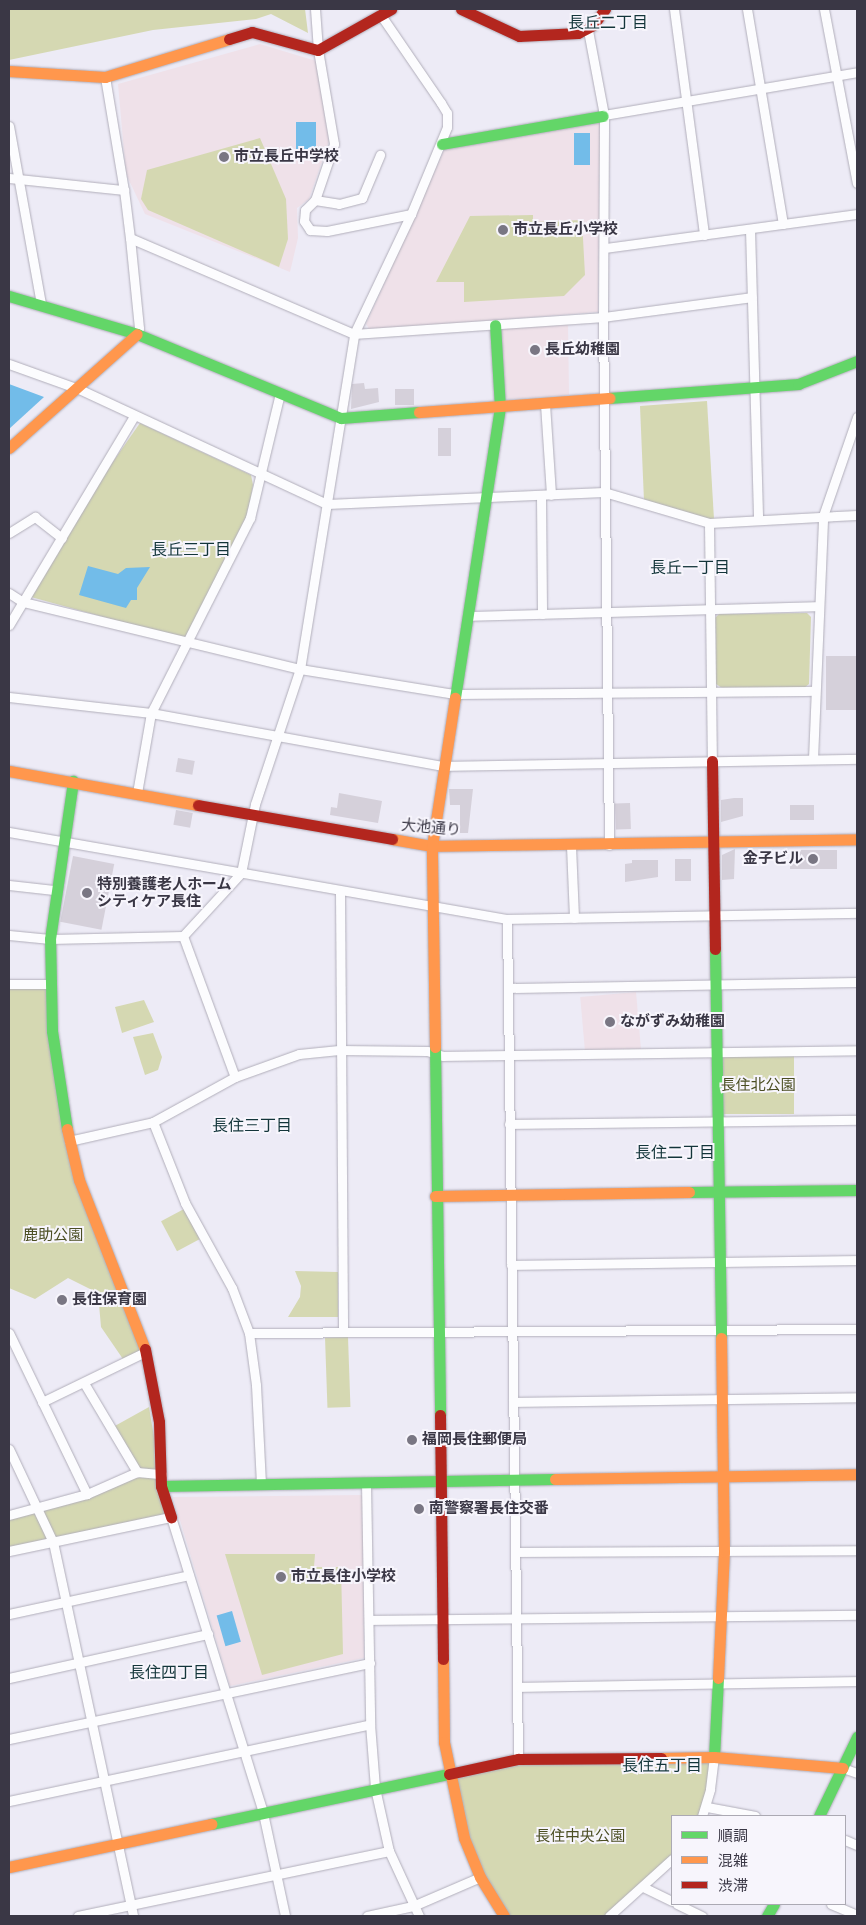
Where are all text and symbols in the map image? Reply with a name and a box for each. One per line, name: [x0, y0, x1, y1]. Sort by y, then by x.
district label: 長丘二丁目: [568, 13, 648, 33]
place label: 市立長丘中学校: [234, 148, 339, 166]
marker: 市立長丘中学校: [218, 151, 230, 163]
place label: 市立長丘小学校: [513, 221, 618, 239]
marker: 市立長丘小学校: [497, 224, 509, 236]
place label: 長丘幼稚園: [545, 341, 620, 359]
marker: 長丘幼稚園: [529, 344, 541, 356]
district label: 長丘三丁目: [151, 540, 231, 560]
district label: 長丘一丁目: [650, 558, 730, 578]
street label: 大池通り: [400, 816, 462, 840]
place label: 金子ビル: [743, 850, 803, 868]
marker: 金子ビル: [807, 853, 819, 865]
place label: 特別養護老人ホーム シティケア長住: [97, 875, 232, 910]
marker: 特別養護老人ホーム シティケア長住: [81, 887, 93, 899]
place label: ながずみ幼稚園: [620, 1013, 725, 1031]
marker: ながずみ幼稚園: [604, 1016, 616, 1028]
park label: 長住北公園: [721, 1077, 795, 1095]
district label: 長住三丁目: [212, 1116, 292, 1136]
district label: 長住二丁目: [635, 1143, 715, 1163]
park label: 鹿助公園: [23, 1227, 83, 1245]
place label: 長住保育園: [72, 1291, 147, 1309]
marker: 長住保育園: [56, 1294, 68, 1306]
place label: 福岡長住郵便局: [422, 1431, 527, 1449]
marker: 福岡長住郵便局: [406, 1434, 418, 1446]
place label: 南警察署長住交番: [429, 1500, 549, 1518]
marker: 南警察署長住交番: [413, 1503, 425, 1515]
place label: 市立長住小学校: [291, 1568, 396, 1586]
marker: 市立長住小学校: [275, 1571, 287, 1583]
district label: 長住四丁目: [129, 1663, 209, 1683]
district label: 長住五丁目: [622, 1756, 702, 1776]
legend: [671, 1815, 846, 1905]
text: 順調: [718, 1826, 748, 1846]
park label: 長住中央公園: [535, 1828, 625, 1846]
text: 混雑: [718, 1851, 748, 1871]
text: 渋滞: [718, 1876, 748, 1896]

